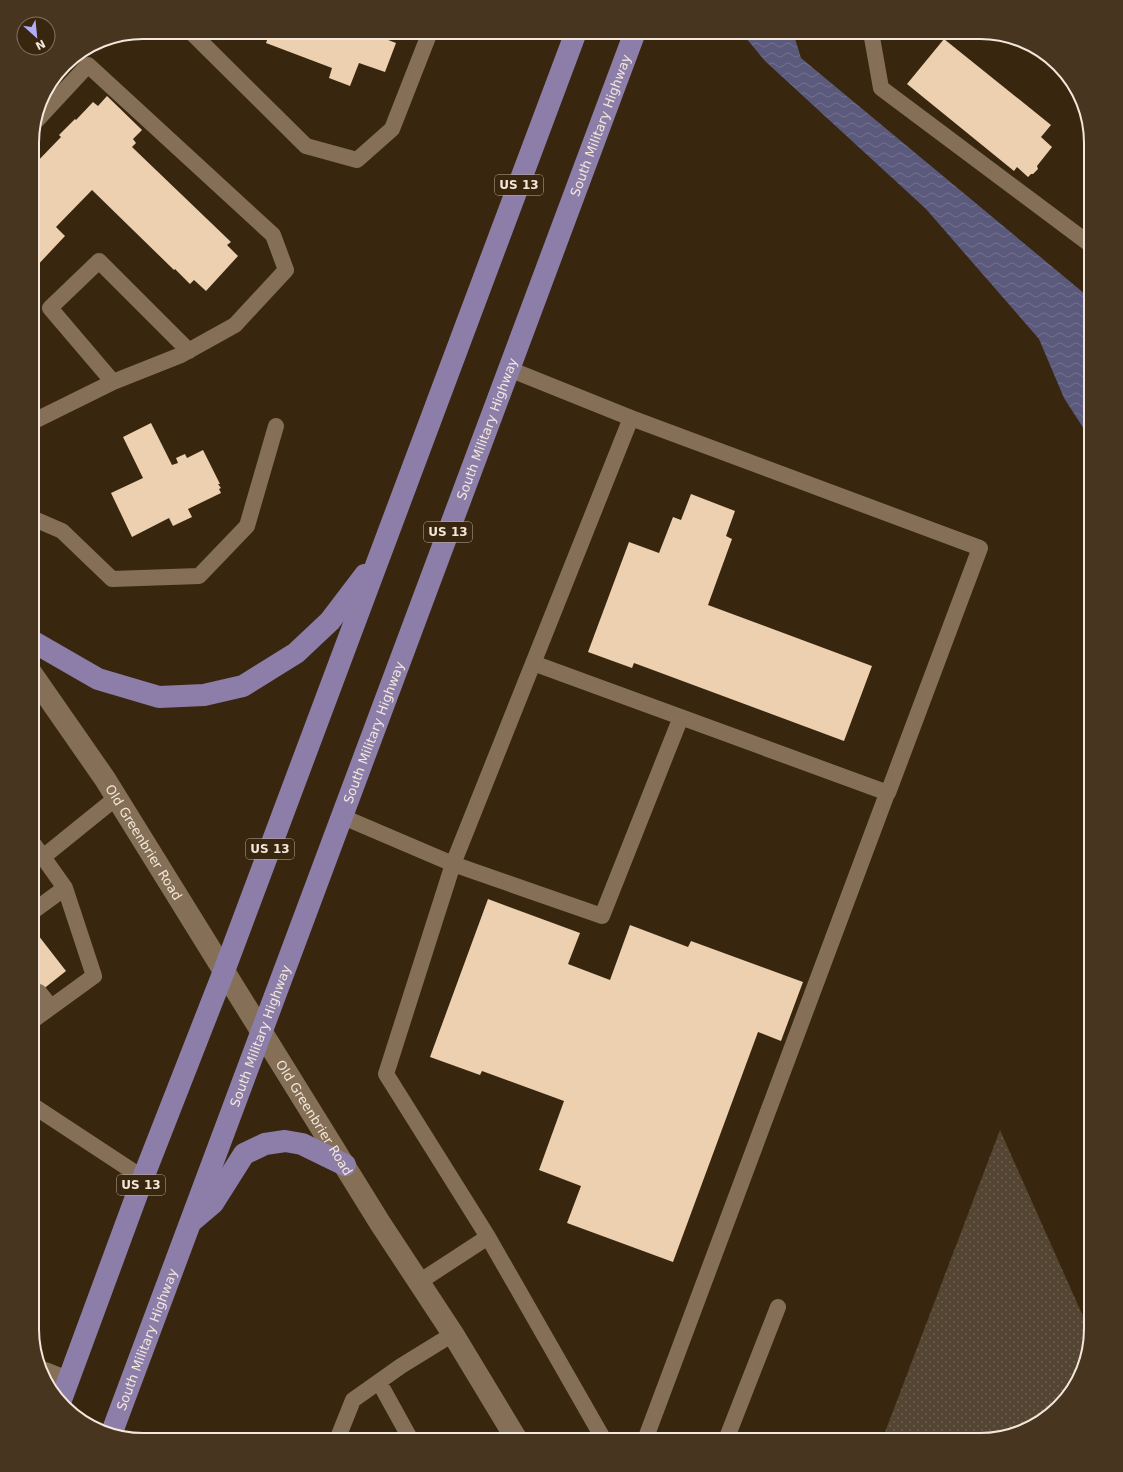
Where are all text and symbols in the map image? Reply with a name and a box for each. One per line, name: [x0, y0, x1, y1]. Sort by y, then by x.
north arrow: [16, 16, 56, 56]
text: N: [33, 37, 47, 52]
street label: South Military Highway: [567, 52, 634, 199]
road number: US 13: [495, 175, 543, 195]
street label: South Military Highway: [454, 355, 521, 502]
road number: US 13: [424, 522, 472, 542]
street label: South Military Highway: [341, 659, 407, 806]
street label: Old Greenbrier Road: [102, 782, 185, 903]
road number: US 13: [246, 839, 294, 859]
street label: South Military Highway: [227, 962, 294, 1109]
street label: Old Greenbrier Road: [273, 1057, 356, 1178]
road number: US 13: [117, 1175, 165, 1195]
street label: South Military Highway: [114, 1266, 181, 1413]

